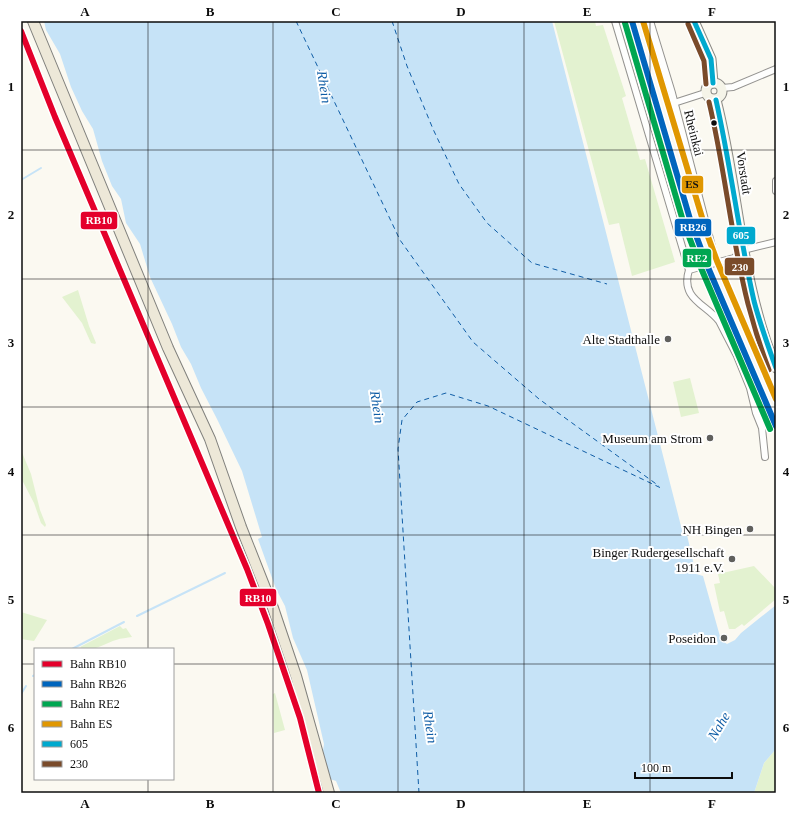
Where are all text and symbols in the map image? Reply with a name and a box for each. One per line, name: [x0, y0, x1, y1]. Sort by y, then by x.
text: A: [80, 4, 90, 19]
text: B: [206, 4, 215, 19]
text: C: [331, 4, 341, 19]
text: D: [456, 4, 466, 19]
text: E: [583, 4, 591, 19]
text: F: [708, 4, 716, 19]
water label: Rhein: [314, 69, 334, 104]
text: 1: [8, 79, 14, 94]
text: 1: [783, 79, 789, 94]
street label: Rheinkai: [681, 108, 707, 158]
unlabelled marker: [709, 118, 719, 128]
street label: Vorstadt: [733, 151, 755, 196]
line badge: ES: [681, 175, 704, 194]
text: ES: [685, 178, 699, 190]
text: 2: [8, 207, 14, 222]
text: 2: [783, 207, 789, 222]
line badge: RB10: [80, 211, 118, 230]
text: RB10: [86, 214, 113, 226]
line badge: RB26: [674, 218, 712, 237]
text: RB26: [680, 221, 707, 233]
line badge: 605: [726, 226, 756, 245]
text: 605: [733, 229, 750, 241]
line badge: RE2: [682, 248, 712, 268]
text: RE2: [687, 252, 708, 264]
line badge: 230: [724, 257, 755, 276]
text: 230: [732, 261, 749, 273]
place label: Alte Stadthalle: [582, 332, 660, 347]
marker: Alte Stadthalle: [663, 334, 673, 344]
text: 3: [8, 335, 15, 350]
text: 3: [783, 335, 790, 350]
water label: Rhein: [367, 389, 387, 424]
place label: Museum am Strom: [602, 431, 702, 446]
marker: Museum am Strom: [705, 433, 715, 443]
text: 4: [8, 464, 15, 479]
text: 4: [783, 464, 790, 479]
place label: NH Bingen: [682, 522, 742, 537]
marker: NH Bingen: [745, 524, 755, 534]
place label: Binger Rudergesellschaft 1911 e.V.: [592, 545, 724, 575]
marker: Binger Rudergesellschaft 1911 e.V.: [727, 554, 737, 564]
line badge: RB10: [239, 588, 277, 607]
text: 5: [8, 592, 15, 607]
text: RB10: [245, 592, 272, 604]
text: 5: [783, 592, 790, 607]
place label: Poseidon: [668, 631, 716, 646]
marker: Poseidon: [719, 633, 729, 643]
legend: [34, 648, 174, 780]
text: Bahn RB10: [70, 657, 126, 671]
text: Bahn RB26: [70, 677, 126, 691]
text: Bahn RE2: [70, 697, 120, 711]
water label: Rhein: [420, 709, 440, 744]
water label: Nahe: [704, 709, 733, 743]
text: Bahn ES: [70, 717, 112, 731]
text: 6: [8, 720, 15, 735]
text: 6: [783, 720, 790, 735]
text: 605: [70, 737, 88, 751]
scale bar: [635, 754, 732, 780]
text: 230: [70, 757, 88, 771]
text: 100 m: [641, 761, 672, 775]
text: A: [80, 796, 90, 811]
text: B: [206, 796, 215, 811]
text: C: [331, 796, 341, 811]
text: D: [456, 796, 466, 811]
text: E: [583, 796, 591, 811]
text: F: [708, 796, 716, 811]

